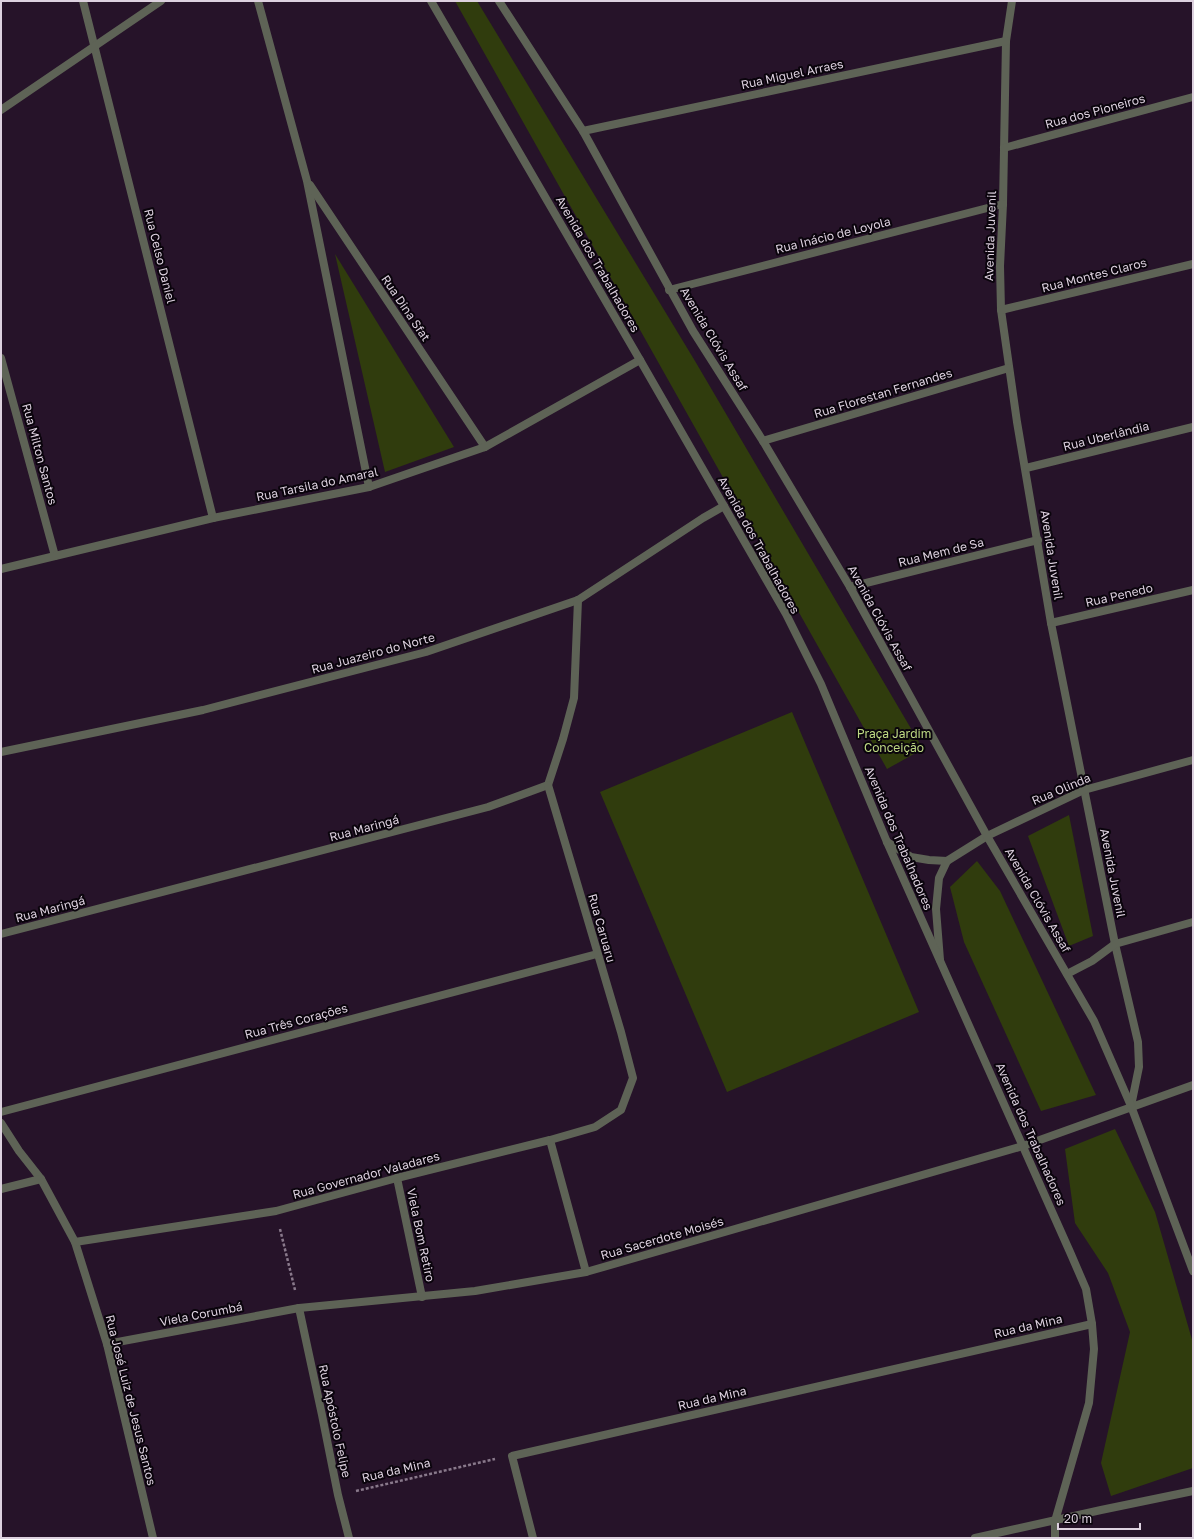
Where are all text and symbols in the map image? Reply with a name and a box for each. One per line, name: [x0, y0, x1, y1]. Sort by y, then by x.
street label: Rua Miguel Arraes: [739, 56, 845, 92]
street label: Rua dos Pioneiros: [1043, 90, 1147, 132]
street label: Avenida Juvenil: [981, 190, 999, 281]
street label: Avenida dos Trabalhadores: [553, 193, 643, 335]
street label: Rua Celso Daniel: [141, 207, 179, 305]
street label: Rua Inácio de Loyola: [774, 213, 892, 257]
street label: Rua Montes Claros: [1040, 255, 1148, 295]
street label: Rua Dina Sfat: [378, 272, 434, 344]
street label: Avenida Clóvis Assaf: [677, 284, 751, 394]
street label: Rua Florestan Fernandes: [812, 365, 954, 421]
street label: Rua Milton Santos: [19, 402, 61, 506]
street label: Rua Uberlândia: [1061, 418, 1151, 454]
street label: Rua Tarsila do Amaral: [255, 464, 379, 504]
street label: Avenida dos Trabalhadores: [715, 474, 803, 616]
street label: Avenida Juvenil: [1038, 509, 1066, 601]
street label: Rua Mem de Sa: [897, 534, 985, 570]
street label: Avenida Clóvis Assaf: [845, 563, 916, 674]
street label: Rua Penedo: [1084, 580, 1154, 610]
street label: Rua Juazeiro do Norte: [310, 629, 436, 677]
park label: Praça Jardim Conceição: [857, 726, 931, 755]
street label: Avenida dos Trabalhadores: [862, 764, 936, 912]
street label: Rua Olinda: [1029, 770, 1093, 808]
street label: Rua Maringá: [328, 812, 400, 844]
street label: Avenida Juvenil: [1097, 827, 1129, 919]
street label: Avenida Clóvis Assaf: [1002, 845, 1074, 956]
street label: Rua Caruaru: [585, 892, 619, 964]
street label: Rua Maringá: [14, 893, 86, 925]
street label: Rua Três Corações: [243, 1000, 349, 1042]
street label: Avenida dos Trabalhadores: [993, 1060, 1069, 1208]
street label: Rua Governador Valadares: [291, 1148, 441, 1202]
street label: Viela Bom Retiro: [404, 1187, 438, 1283]
street label: Rua Sacerdote Moisés: [599, 1213, 725, 1263]
street label: Viela Corumbá: [158, 1299, 244, 1329]
street label: Rua da Mina: [992, 1311, 1064, 1341]
street label: Rua José Luiz de Jesus Santos: [103, 1313, 159, 1487]
street label: Rua Apóstolo Felipe: [316, 1363, 354, 1479]
street label: Rua da Mina: [676, 1383, 748, 1413]
street label: Rua da Mina: [360, 1455, 432, 1485]
scale bar: [1058, 1505, 1140, 1531]
text: 20 m: [1064, 1511, 1092, 1526]

